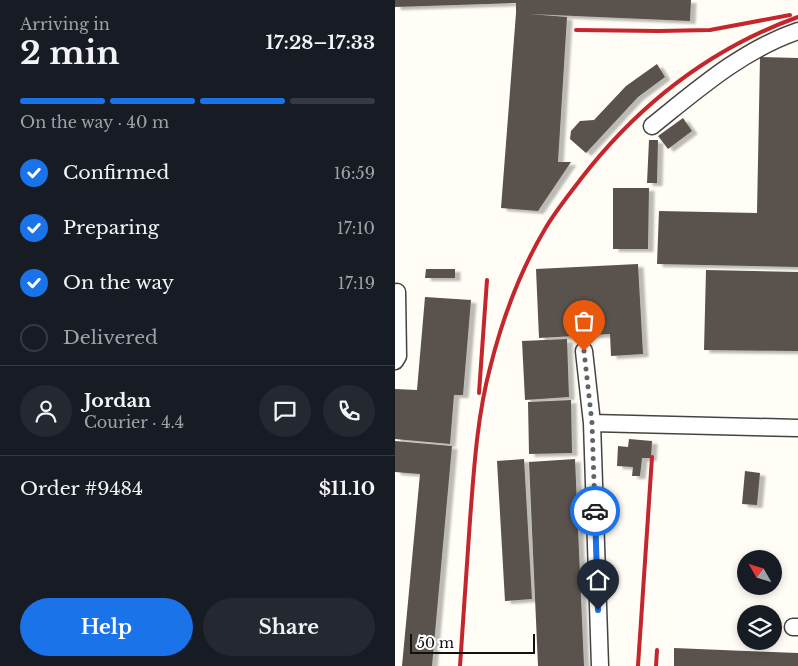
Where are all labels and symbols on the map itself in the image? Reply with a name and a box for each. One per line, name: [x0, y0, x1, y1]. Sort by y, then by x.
pin: [563, 300, 605, 351]
courier: [570, 486, 620, 536]
north arrow: [737, 550, 783, 595]
pin: [577, 559, 619, 610]
scale bar: [410, 631, 535, 654]

